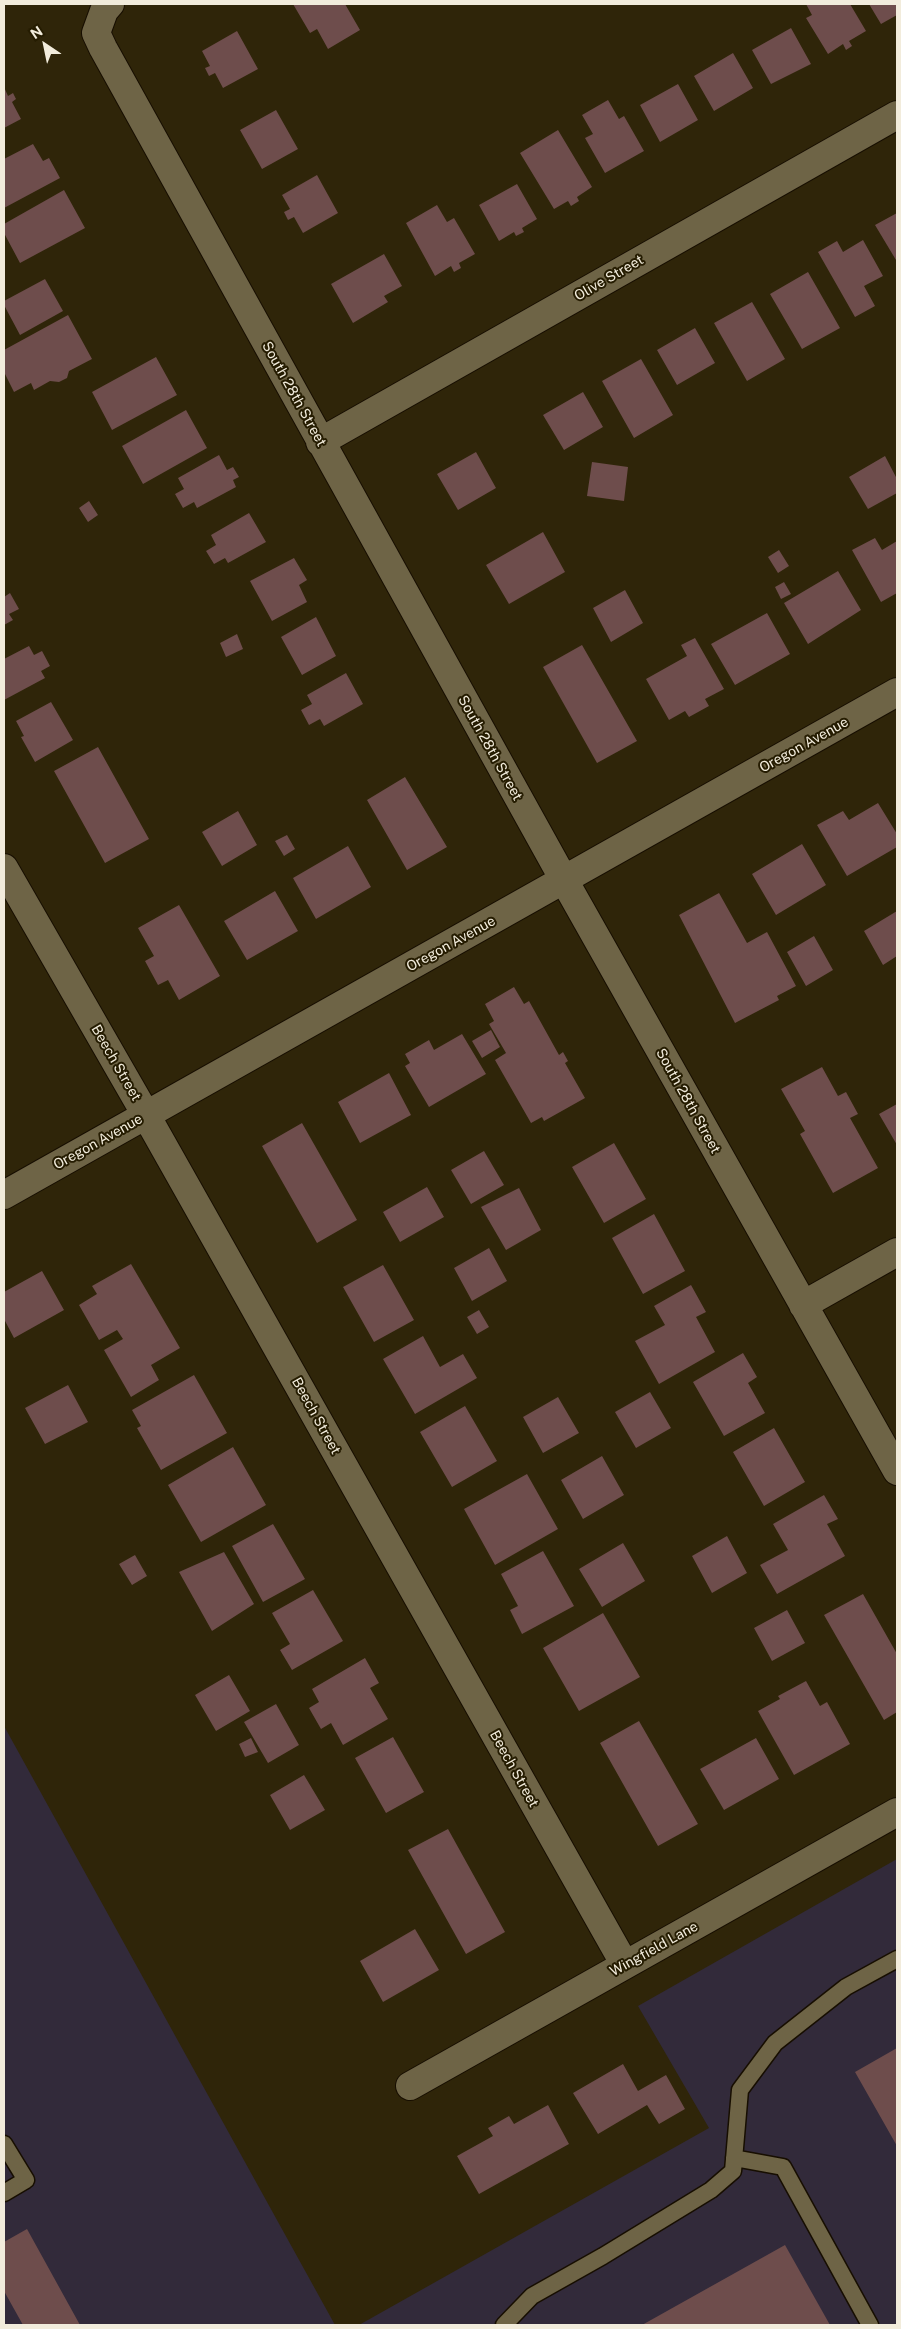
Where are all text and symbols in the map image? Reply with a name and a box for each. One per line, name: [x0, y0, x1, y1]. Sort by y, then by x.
north arrow: [20, 20, 70, 70]
text: N: [28, 23, 46, 42]
street label: Olive Street: [571, 251, 647, 305]
street label: South 28th Street: [258, 339, 330, 449]
street label: South 28th Street: [454, 693, 526, 803]
street label: Oregon Avenue: [756, 714, 852, 776]
street label: Oregon Avenue: [403, 913, 499, 975]
street label: Beech Street: [87, 1022, 145, 1104]
street label: South 28th Street: [652, 1046, 724, 1156]
street label: Oregon Avenue: [50, 1111, 146, 1173]
street label: Beech Street: [288, 1375, 344, 1457]
street label: Beech Street: [486, 1728, 542, 1810]
street label: Wingfield Lane: [607, 1918, 701, 1980]

